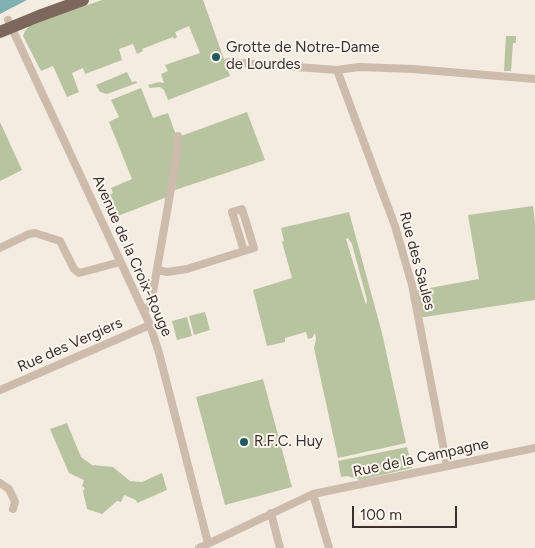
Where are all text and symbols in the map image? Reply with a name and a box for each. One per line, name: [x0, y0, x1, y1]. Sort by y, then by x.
place label: Grotte de Notre-Dame de Lourdes: [226, 39, 379, 74]
marker: Grotte de Notre-Dame de Lourdes: [210, 51, 222, 63]
street label: Avenue de la Croix-Rouge: [88, 173, 176, 339]
street label: Rue des Saules: [395, 210, 439, 312]
street label: Rue des Vergiers: [15, 314, 125, 376]
place label: R.F.C. Huy: [254, 433, 323, 451]
street label: Rue de la Campagne: [352, 435, 490, 481]
marker: R.F.C. Huy: [238, 436, 250, 448]
scale bar: [355, 496, 460, 528]
text: 100 m: [360, 506, 402, 524]

